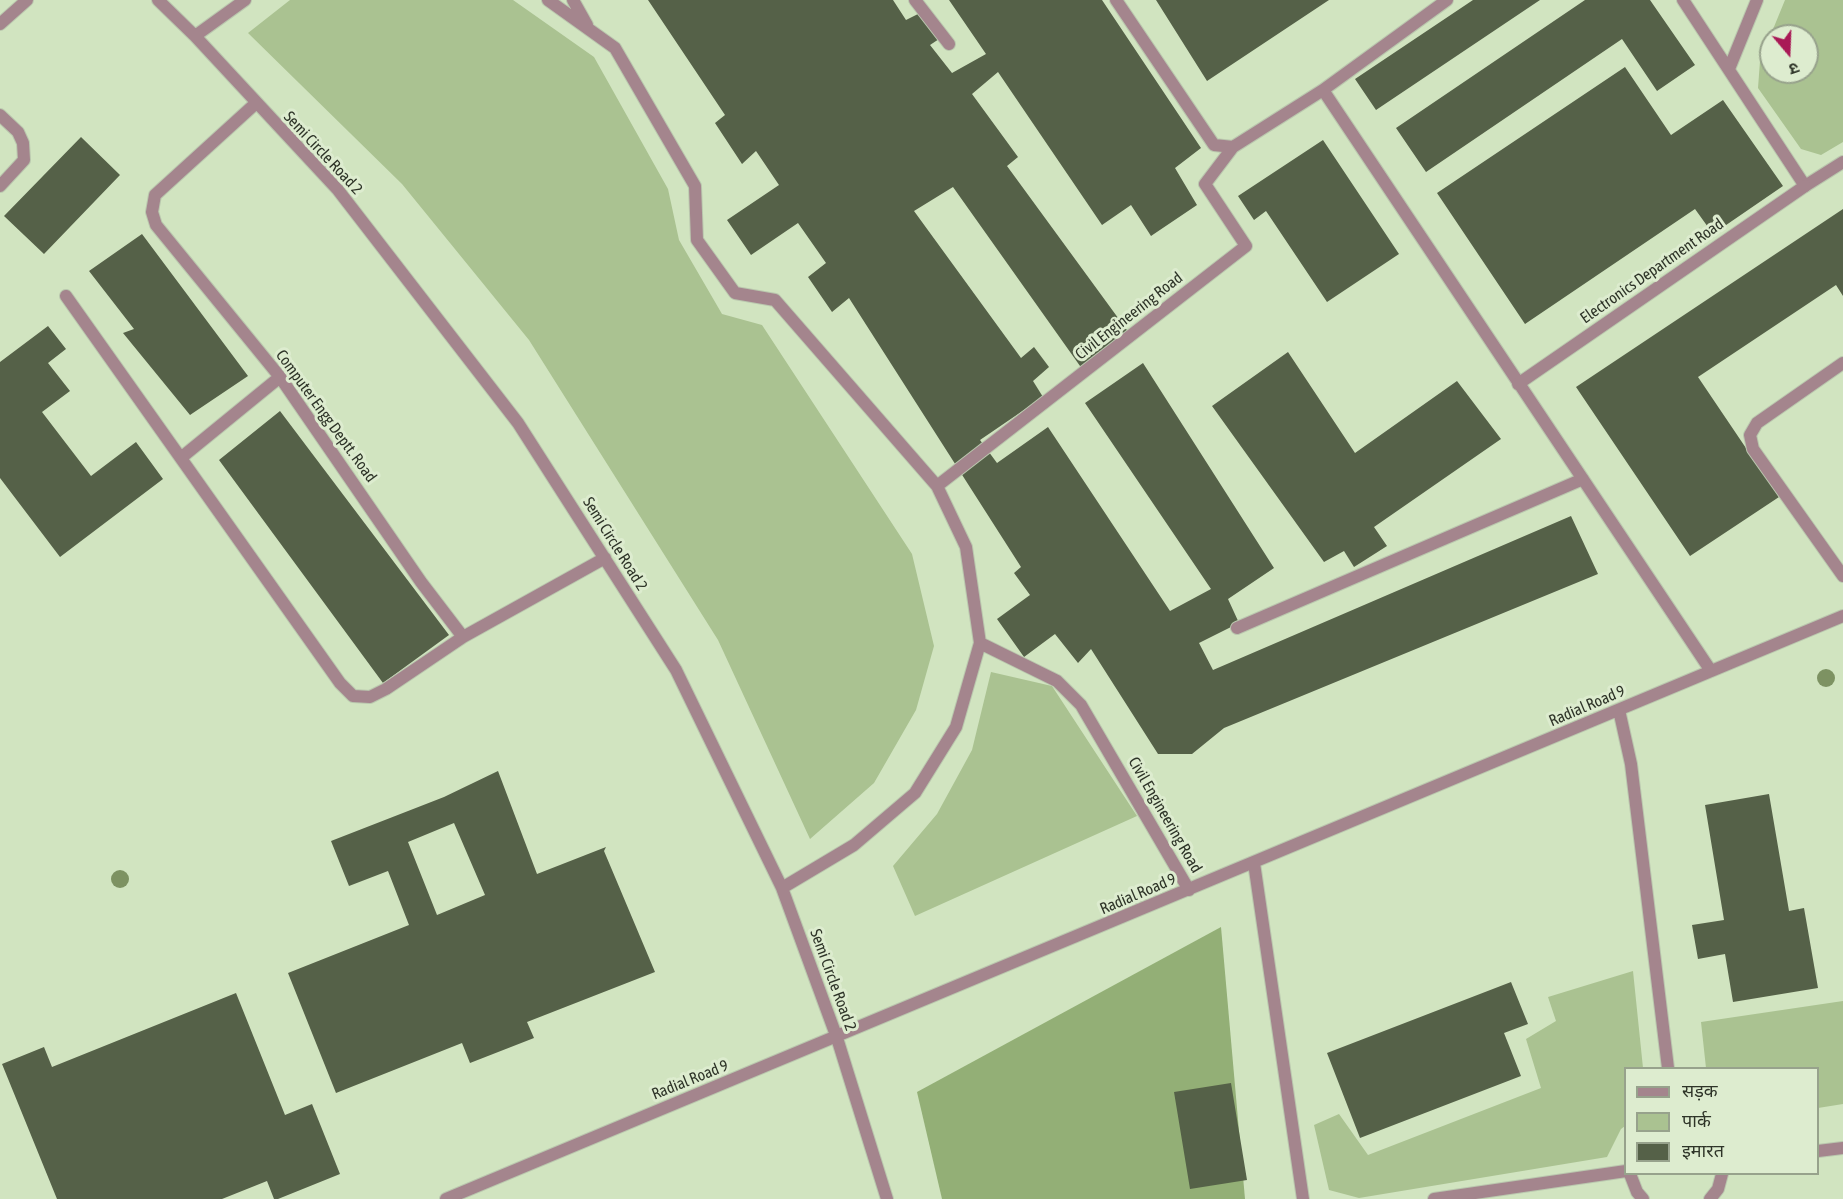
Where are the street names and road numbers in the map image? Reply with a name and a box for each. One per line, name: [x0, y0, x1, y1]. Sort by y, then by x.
street label: Semi Circle Road 2: [280, 107, 366, 199]
street label: Electronics Department Road: [1577, 214, 1727, 328]
street label: Civil Engineering Road: [1072, 268, 1186, 364]
street label: Computer Engg Deptt. Road: [272, 346, 380, 486]
street label: Semi Circle Road 2: [579, 494, 651, 594]
street label: Radial Road 9: [1546, 681, 1628, 731]
street label: Civil Engineering Road: [1124, 754, 1206, 876]
street label: Radial Road 9: [1097, 869, 1179, 919]
street label: Semi Circle Road 2: [806, 927, 860, 1033]
street label: Radial Road 9: [649, 1056, 731, 1104]

